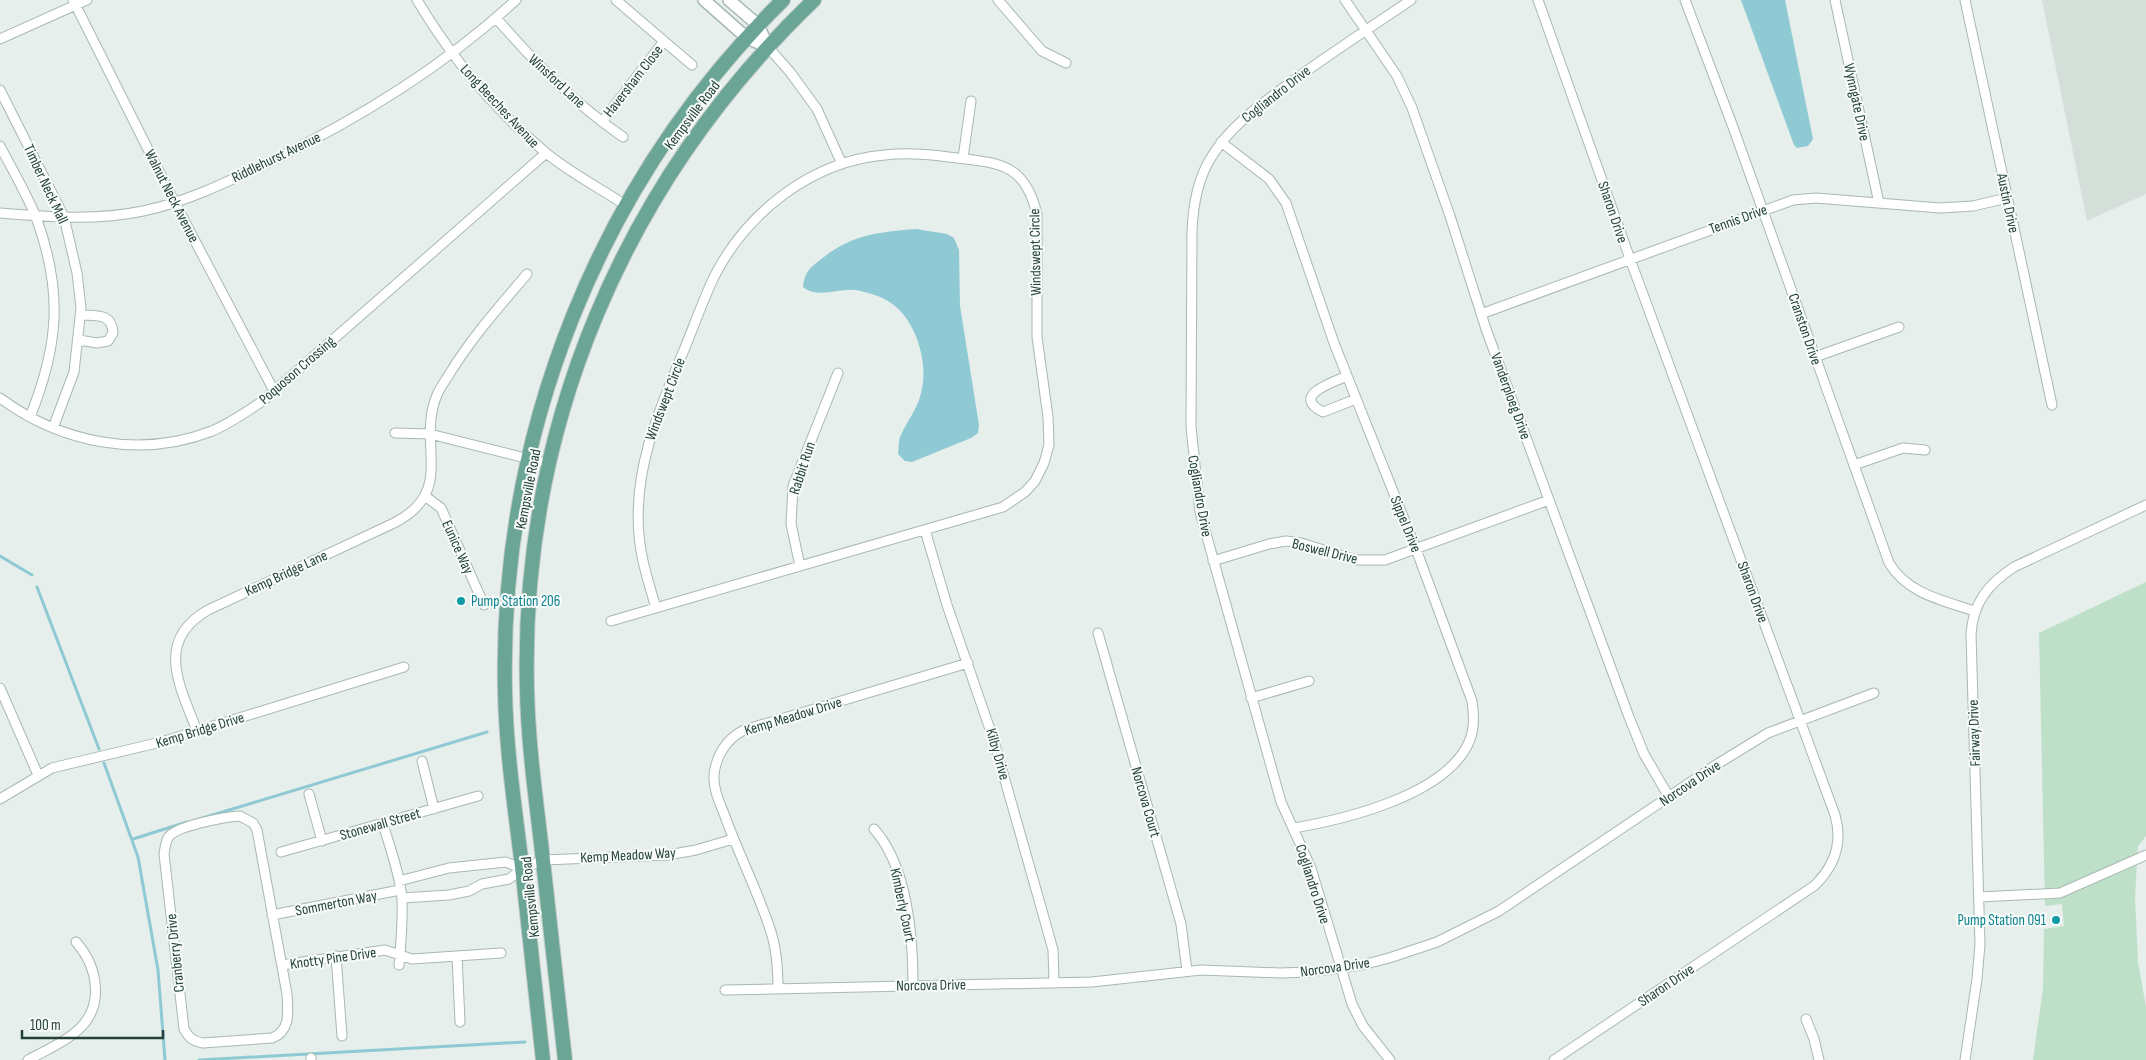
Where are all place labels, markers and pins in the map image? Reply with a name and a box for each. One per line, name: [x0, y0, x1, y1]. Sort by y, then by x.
place label: Pump Station 206: [471, 592, 560, 611]
marker: Pump Station 206: [455, 595, 467, 607]
place label: Pump Station 091: [1957, 911, 2047, 930]
marker: Pump Station 091: [2050, 914, 2062, 926]

